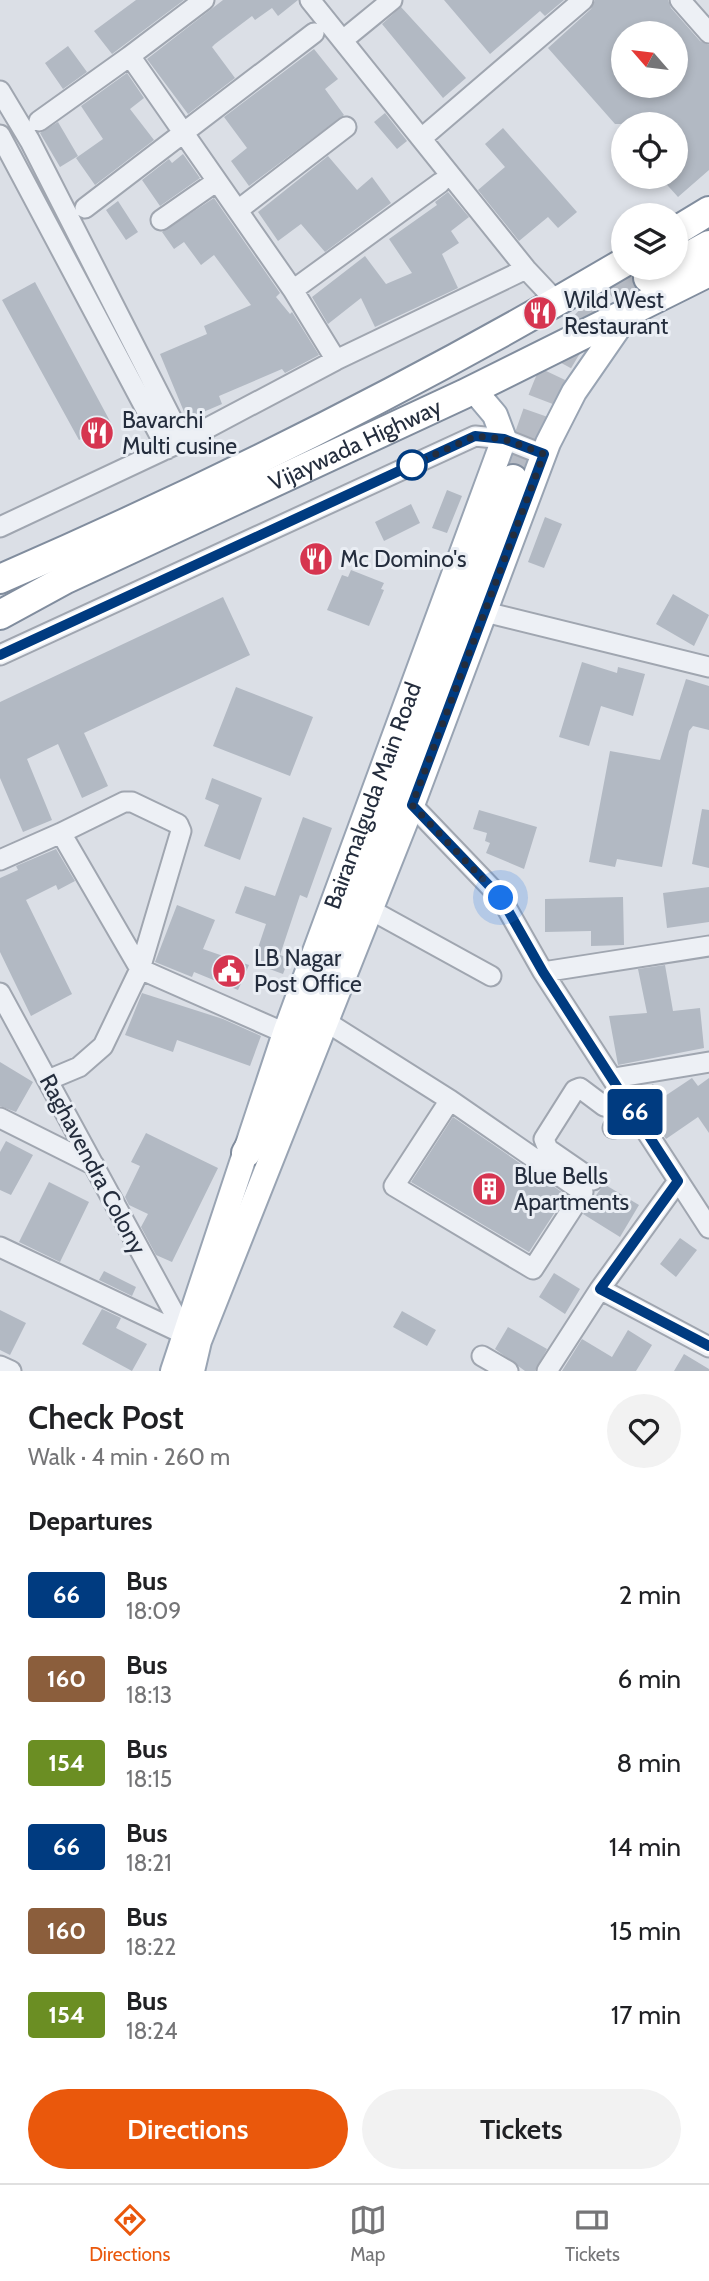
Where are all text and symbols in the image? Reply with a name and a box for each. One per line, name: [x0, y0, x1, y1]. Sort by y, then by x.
north arrow: [611, 21, 688, 98]
map controls: [611, 21, 688, 280]
button: locate: [611, 112, 688, 189]
button: layers: [611, 203, 688, 280]
place label: Wild West Restaurant: [564, 286, 668, 340]
restaurant icon: Wild West Restaurant: [521, 294, 559, 332]
street label: Vijaywada Highway: [264, 392, 446, 497]
place label: Bavarchi Multi cusine: [122, 406, 237, 460]
restaurant icon: Bavarchi Multi cusine: [78, 414, 116, 452]
unlabelled marker: [397, 450, 427, 480]
restaurant icon: Mc Domino's: [297, 540, 335, 578]
place label: Mc Domino's: [340, 545, 467, 573]
street label: Bairamalguda Main Road: [318, 679, 427, 913]
your location: [483, 880, 518, 915]
place label: LB Nagar Post Office: [254, 944, 362, 998]
public building icon: LB Nagar Post Office: [210, 952, 248, 990]
street label: Raghavendra Colony: [34, 1069, 152, 1259]
line badge: 66: [604, 1089, 666, 1135]
text: 66: [622, 1097, 648, 1126]
place label: Blue Bells Apartments: [514, 1162, 629, 1216]
building icon: Blue Bells Apartments: [470, 1170, 508, 1208]
button: heart: [607, 1394, 681, 1468]
text: Check Post: [28, 1397, 184, 1437]
text: Walk · 4 min · 260 m: [28, 1443, 230, 1471]
text: Departures: [28, 1505, 152, 1537]
text: Bus: [126, 1565, 167, 1597]
text: 2 min: [619, 1579, 681, 1611]
text: 66: [53, 1580, 80, 1609]
text: 18:09: [126, 1597, 181, 1625]
text: Bus: [126, 1649, 167, 1681]
text: 6 min: [618, 1663, 681, 1695]
text: 160: [47, 1664, 86, 1693]
text: 18:13: [126, 1681, 172, 1709]
text: Bus: [126, 1733, 167, 1765]
text: 8 min: [617, 1747, 681, 1779]
text: 154: [48, 1748, 85, 1777]
text: 18:15: [126, 1765, 172, 1793]
text: Bus: [126, 1817, 167, 1849]
text: 14 min: [609, 1831, 681, 1863]
text: 66: [53, 1832, 80, 1861]
text: 18:21: [126, 1849, 172, 1877]
text: Bus: [126, 1901, 167, 1933]
text: 15 min: [610, 1915, 681, 1947]
text: 160: [47, 1916, 86, 1945]
text: 18:22: [126, 1933, 176, 1961]
text: Bus: [126, 1985, 167, 2017]
text: 17 min: [611, 1999, 681, 2031]
text: 154: [48, 2000, 85, 2029]
text: 18:24: [126, 2017, 178, 2045]
button: Directions: [28, 2089, 348, 2169]
button: Tickets: [362, 2089, 681, 2169]
tab: Directions: [89, 2201, 170, 2266]
tab: Map: [349, 2201, 387, 2266]
tab: Tickets: [565, 2201, 620, 2266]

